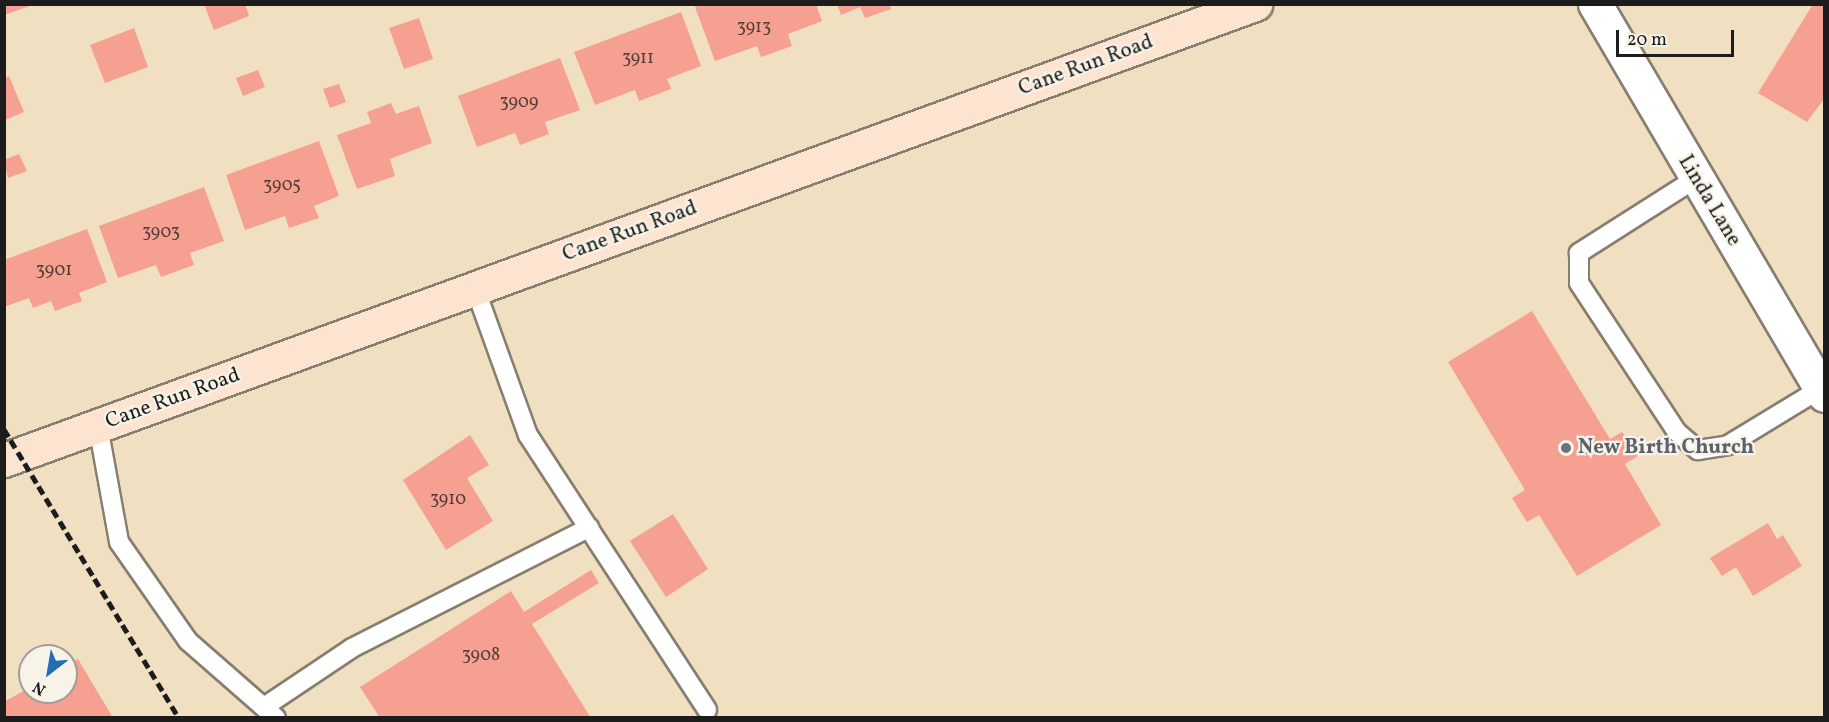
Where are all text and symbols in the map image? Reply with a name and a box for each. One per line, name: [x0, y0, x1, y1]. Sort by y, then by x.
house number: 3913: [737, 17, 771, 39]
scale bar: [1619, 18, 1738, 56]
text: 20 m: [1627, 28, 1667, 53]
street label: Cane Run Road: [1015, 30, 1157, 102]
house number: 3911: [622, 48, 654, 70]
house number: 3909: [500, 92, 538, 114]
street label: Linda Lane: [1672, 151, 1746, 251]
house number: 3905: [263, 175, 301, 197]
street label: Cane Run Road: [559, 196, 701, 268]
house number: 3903: [142, 222, 180, 244]
house number: 3901: [36, 260, 72, 282]
street label: Cane Run Road: [102, 363, 244, 435]
place label: New Birth Church: [1578, 435, 1755, 461]
marker: New Birth Church: [1559, 441, 1573, 455]
house number: 3910: [430, 489, 466, 511]
north arrow: [18, 644, 78, 704]
house number: 3908: [462, 645, 500, 667]
text: N: [29, 675, 50, 700]

